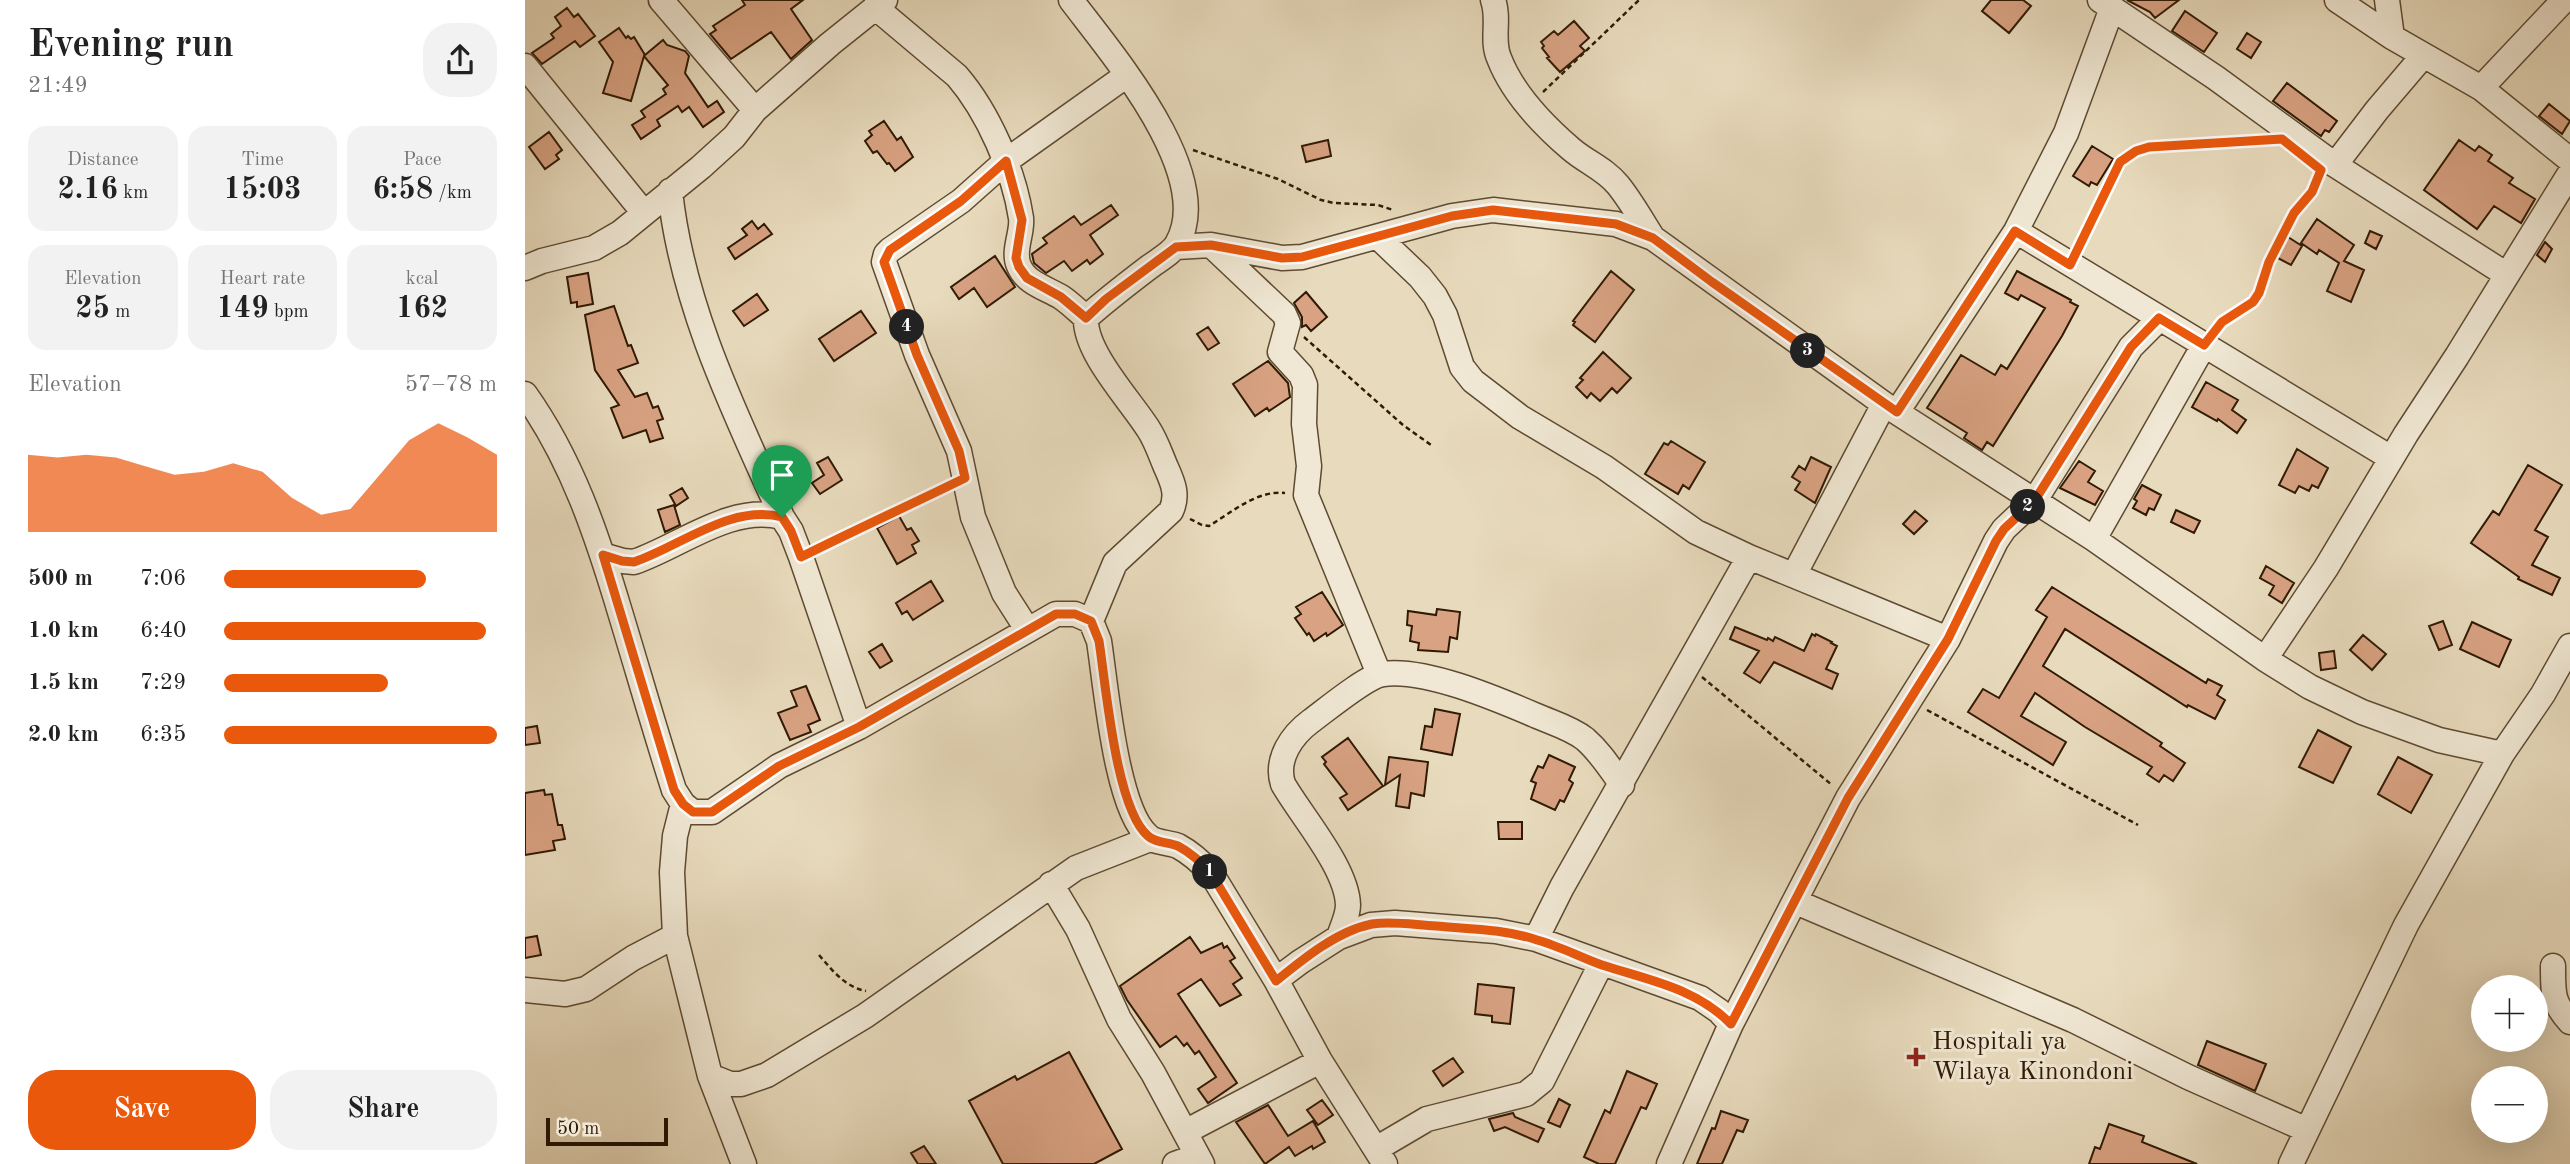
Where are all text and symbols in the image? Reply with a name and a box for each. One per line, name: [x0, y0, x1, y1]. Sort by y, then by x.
button: share: [423, 23, 497, 97]
text: Evening run: [28, 27, 234, 65]
text: 21:49: [28, 74, 88, 97]
text: Distance: [67, 151, 139, 170]
text: Time: [241, 151, 284, 170]
text: Pace: [403, 151, 441, 170]
text: 2.16: [57, 175, 118, 205]
text: 15:03: [223, 175, 301, 205]
text: 6:58: [372, 175, 433, 205]
text: km: [118, 184, 148, 203]
text: /km: [433, 184, 472, 203]
text: Elevation: [64, 270, 141, 289]
text: Heart rate: [220, 270, 305, 289]
text: kcal: [406, 270, 439, 289]
text: 25: [75, 294, 110, 324]
text: 149: [216, 294, 269, 324]
text: 162: [396, 294, 448, 324]
text: m: [110, 303, 130, 322]
text: bpm: [269, 303, 309, 322]
pin: 4: [889, 310, 925, 344]
text: 4: [901, 317, 912, 336]
pin: 3: [1791, 334, 1825, 368]
text: 3: [1802, 341, 1813, 360]
text: Elevation: [28, 373, 122, 396]
text: 57–78 m: [405, 373, 497, 396]
pin: [752, 445, 812, 517]
icon: arrive: [763, 456, 801, 494]
pin: 2: [2011, 490, 2045, 524]
text: 2: [2022, 497, 2033, 516]
text: 500 m: [28, 567, 93, 590]
text: 7:06: [140, 567, 186, 590]
text: 1.0 km: [28, 619, 99, 642]
text: 6:40: [140, 619, 186, 642]
text: 1.5 km: [28, 671, 99, 694]
text: 7:29: [140, 671, 186, 694]
text: 2.0 km: [28, 723, 99, 746]
text: 6:35: [140, 723, 186, 746]
pin: 1: [1193, 854, 1227, 890]
text: 1: [1204, 862, 1215, 881]
map controls: [2471, 975, 2548, 1143]
button: +: [2471, 975, 2548, 1052]
place label: Hospitali ya Wilaya Kinondoni: [1932, 1029, 2133, 1085]
marker: Hospitali ya Wilaya Kinondoni: [1906, 1047, 1926, 1067]
button: −: [2471, 1066, 2548, 1143]
button: Save: [28, 1070, 256, 1150]
button: Share: [270, 1070, 497, 1150]
scale bar: [546, 1115, 669, 1147]
text: 50 m: [557, 1120, 599, 1139]

